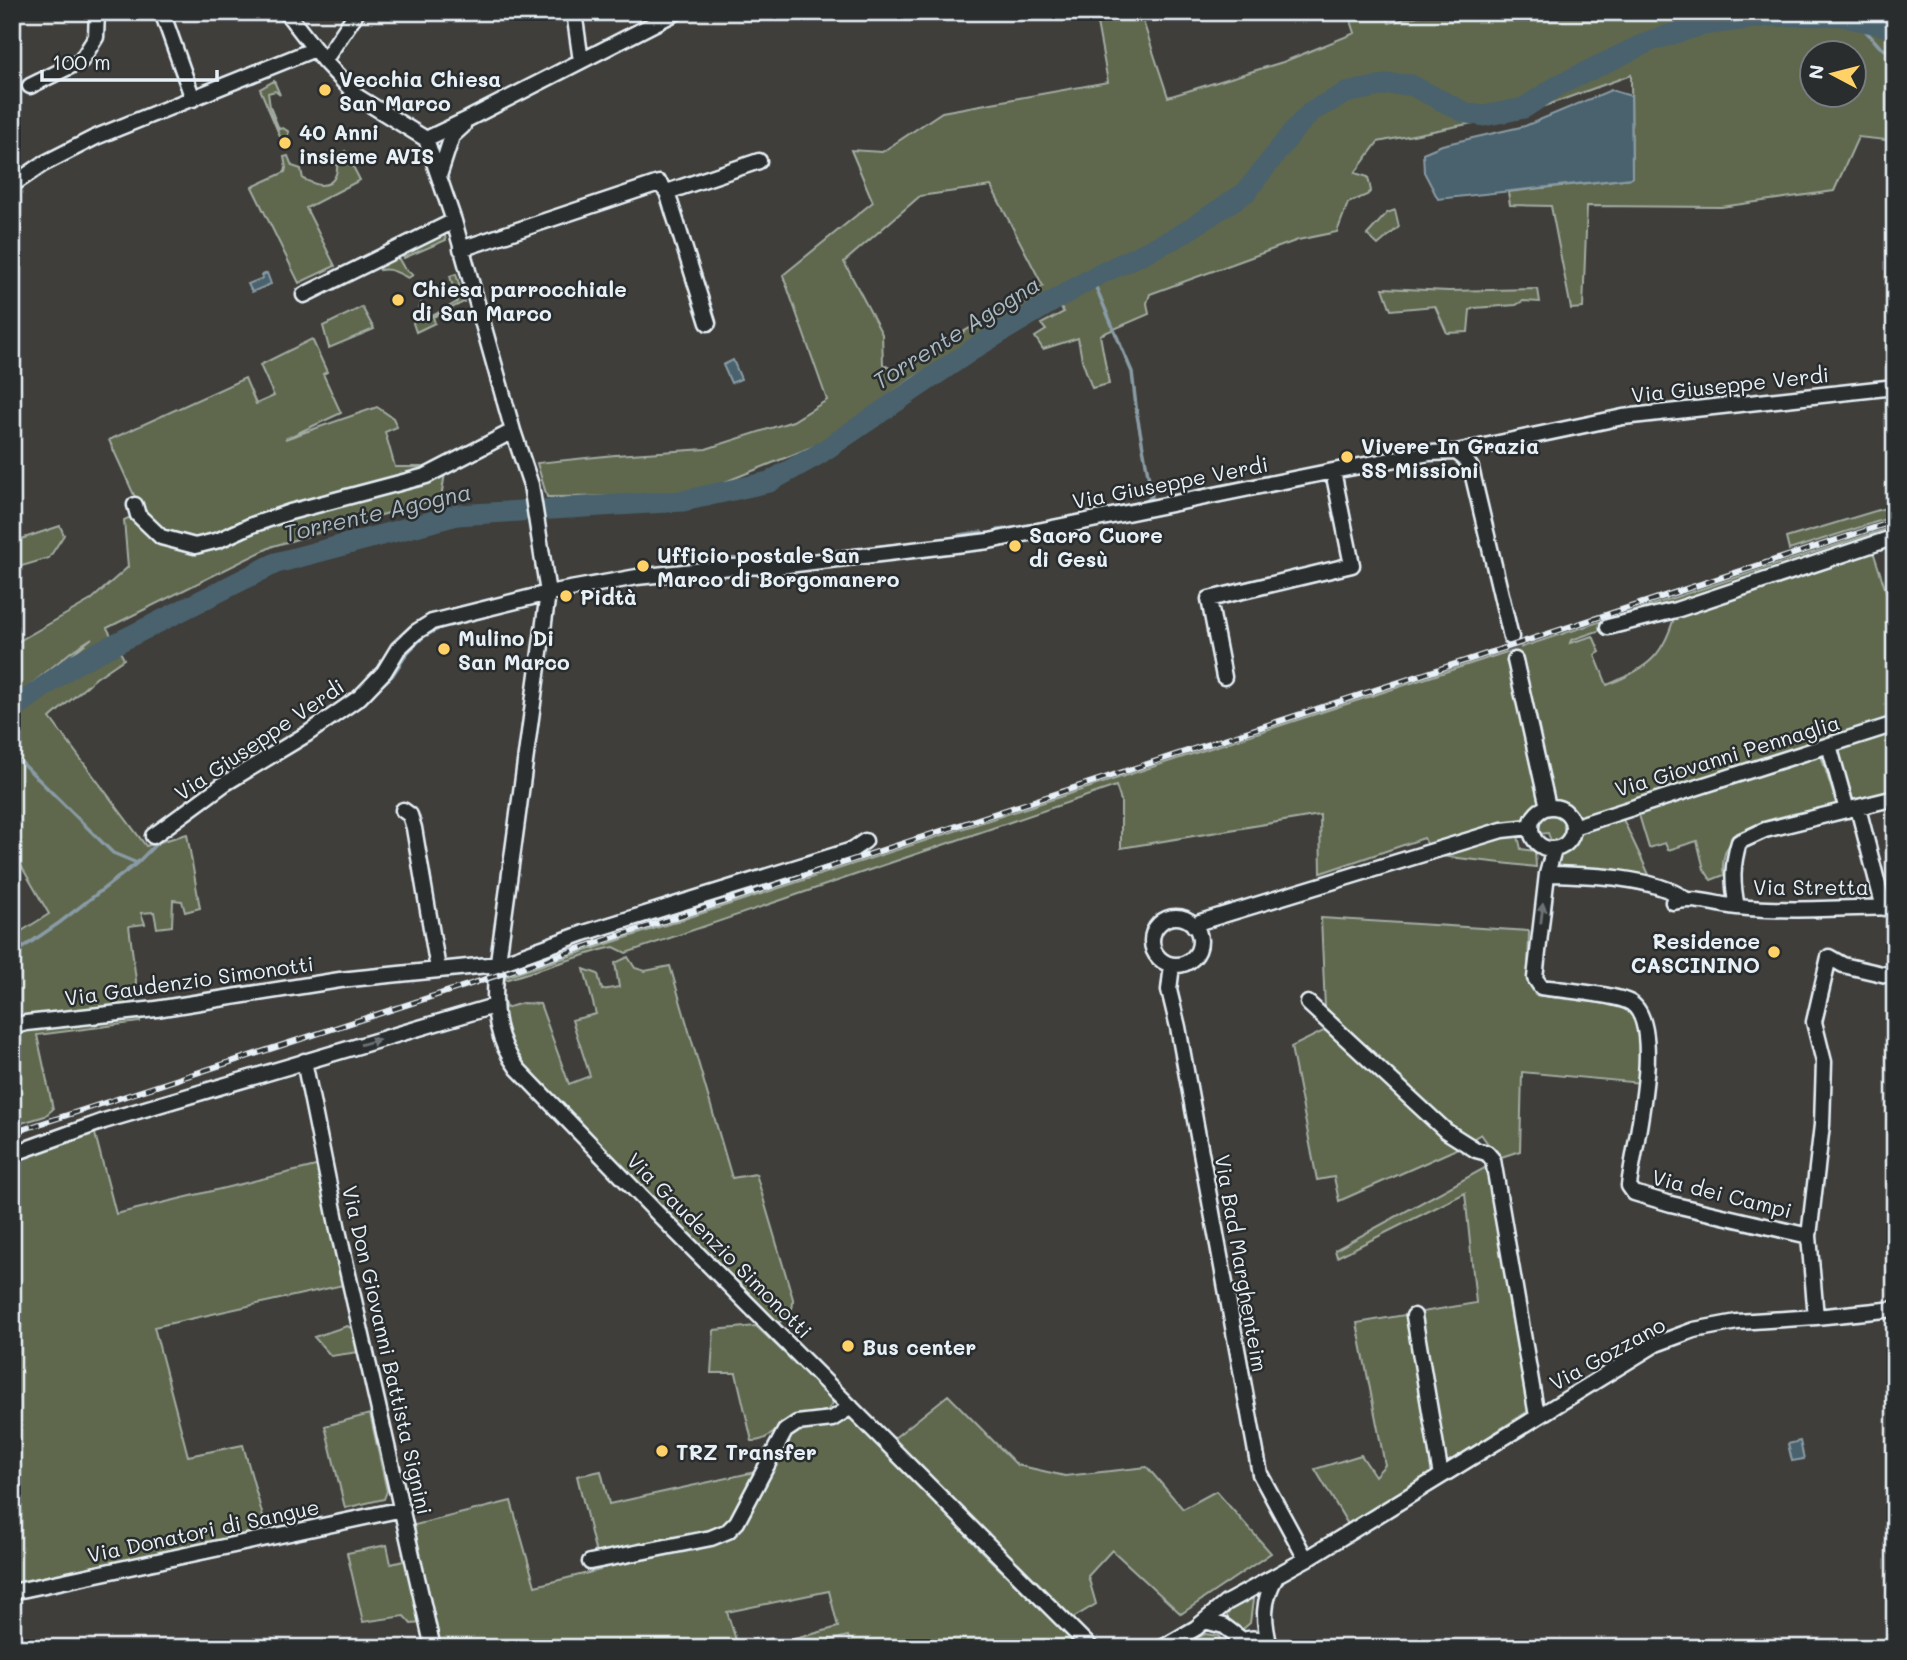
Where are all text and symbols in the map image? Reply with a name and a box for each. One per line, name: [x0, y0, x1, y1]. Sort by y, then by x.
scale bar: [42, 38, 217, 82]
north arrow: [1798, 38, 1868, 108]
text: 100 m: [52, 48, 111, 75]
text: N: [1802, 63, 1829, 81]
place label: Vecchia Chiesa San Marco: [339, 65, 501, 116]
marker: Vecchia Chiesa San Marco: [317, 82, 333, 98]
place label: 40 Anni insieme AVIS: [299, 118, 434, 169]
marker: 40 Anni insieme AVIS: [277, 135, 293, 151]
water label: Torrente Agogna: [867, 269, 1045, 395]
place label: Chiesa parrocchiale di San Marco: [412, 275, 627, 326]
marker: Chiesa parrocchiale di San Marco: [390, 292, 406, 308]
street label: Via Giuseppe Verdi: [1630, 360, 1830, 408]
place label: Vivere In Grazia SS Missioni: [1361, 432, 1539, 483]
marker: Vivere In Grazia SS Missioni: [1339, 449, 1355, 465]
street label: Via Giuseppe Verdi: [1070, 450, 1270, 514]
water label: Torrente Agogna: [280, 476, 474, 548]
place label: Sacro Cuore di Gesù: [1029, 521, 1163, 572]
marker: Sacro Cuore di Gesù: [1007, 538, 1023, 554]
place label: Ufficio postale San Marco di Borgomanero: [657, 541, 900, 592]
marker: Ufficio postale San Marco di Borgomanero: [635, 558, 651, 574]
place label: Pidtà: [580, 583, 637, 610]
marker: Pidtà: [558, 588, 574, 604]
place label: Mulino Di San Marco: [458, 624, 570, 675]
marker: Mulino Di San Marco: [436, 641, 452, 657]
street label: Via Giuseppe Verdi: [169, 672, 349, 806]
street label: Via Giovanni Pennaglia: [1611, 708, 1843, 802]
street label: Via Stretta: [1753, 873, 1869, 900]
one-way arrow: [1536, 902, 1547, 924]
place label: Residence CASCININO: [1631, 927, 1760, 978]
marker: Residence CASCININO: [1766, 944, 1782, 960]
street label: Via Gaudenzio Simonotti: [63, 949, 315, 1011]
one-way arrow: [360, 1036, 381, 1046]
street label: Via Gaudenzio Simonotti: [622, 1147, 818, 1343]
street label: Via Bad Marghenteim: [1210, 1152, 1274, 1374]
street label: Via dei Campi: [1649, 1163, 1795, 1223]
street label: Via Don Giovanni Battista Signini: [337, 1183, 439, 1517]
street label: Via Gozzano: [1544, 1310, 1670, 1396]
place label: Bus center: [862, 1333, 976, 1360]
marker: Bus center: [840, 1338, 856, 1354]
place label: TRZ Transfer: [676, 1438, 817, 1465]
marker: TRZ Transfer: [654, 1443, 670, 1459]
street label: Via Donatori di Sangue: [85, 1492, 321, 1568]

